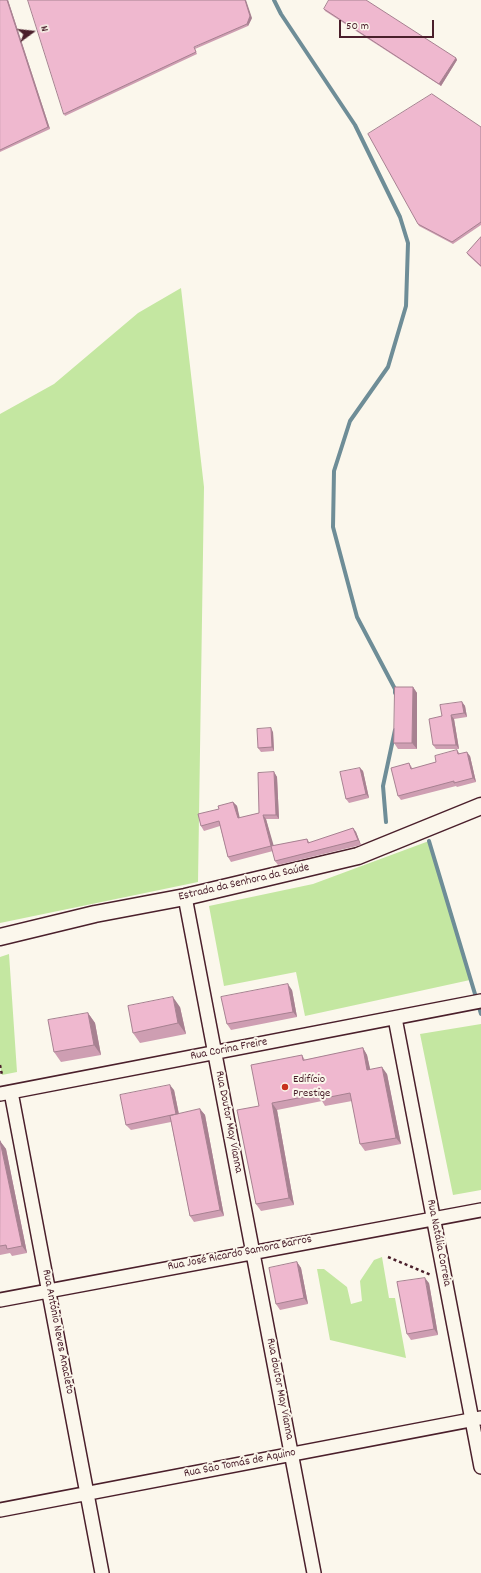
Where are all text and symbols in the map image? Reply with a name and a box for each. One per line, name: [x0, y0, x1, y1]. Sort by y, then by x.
north arrow: [12, 12, 52, 52]
scale bar: [341, 12, 436, 38]
text: 50 m: [346, 18, 369, 35]
text: N: [35, 24, 52, 34]
street label: Estrada da Senhora da Saúde: [177, 861, 311, 905]
street label: Rua Corina Freire: [189, 1035, 269, 1065]
street label: Rua Doutor May Vianna: [211, 1070, 245, 1174]
place label: Edifício Prestige: [293, 1073, 330, 1101]
marker: Edifício Prestige: [280, 1082, 290, 1092]
street label: Rua Natália Correia: [423, 1198, 453, 1288]
street label: Rua José Ricardo Samora Barros: [167, 1233, 313, 1275]
street label: Rua António Neves Anacleto: [38, 1268, 76, 1396]
street label: Rua doutor May Vianna: [262, 1337, 296, 1441]
street label: Rua São Tomás de Aquino: [183, 1446, 297, 1482]

